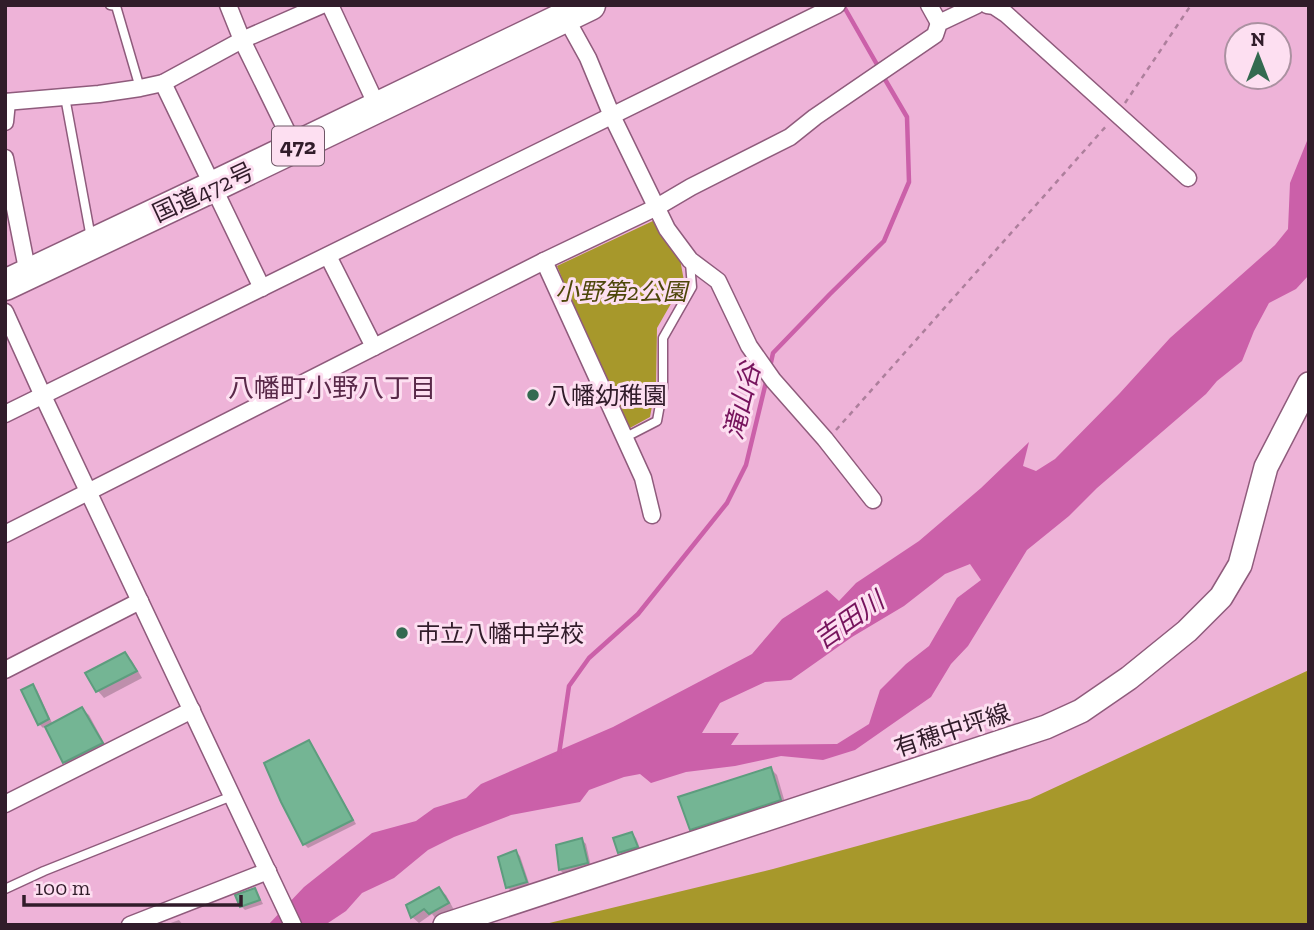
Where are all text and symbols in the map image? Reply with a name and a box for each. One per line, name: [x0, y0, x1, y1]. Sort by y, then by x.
north arrow: [1223, 21, 1293, 91]
text: N: [1251, 28, 1265, 51]
road number: 472: [272, 127, 324, 166]
street label: 国道472号: [148, 156, 258, 228]
park label: 小野第2公園: [555, 277, 690, 306]
water label: 滝山谷: [717, 357, 767, 443]
district label: 八幡町小野八丁目: [228, 372, 436, 404]
place label: 八幡幼稚園: [547, 381, 667, 410]
marker: 八幡幼稚園: [525, 387, 541, 403]
water label: 吉田川: [808, 583, 893, 655]
place label: 市立八幡中学校: [416, 619, 584, 648]
marker: 市立八幡中学校: [394, 625, 410, 641]
street label: 有穂中坪線: [890, 698, 1014, 762]
scale bar: [24, 864, 242, 908]
text: 100 m: [35, 875, 90, 900]

